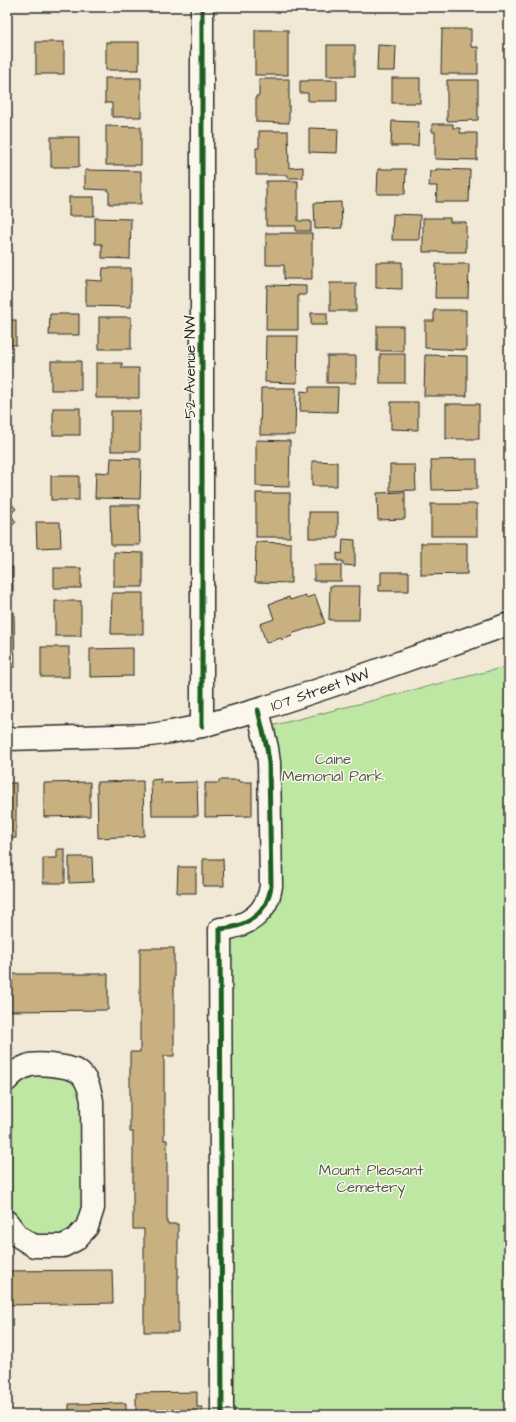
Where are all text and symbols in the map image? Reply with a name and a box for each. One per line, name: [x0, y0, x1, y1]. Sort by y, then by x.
street label: 52 Avenue NW: [180, 315, 201, 419]
street label: 107 Street NW: [268, 663, 372, 717]
park label: Caine Memorial Park: [282, 749, 384, 787]
park label: Mount Pleasant Cemetery: [319, 1160, 423, 1199]

